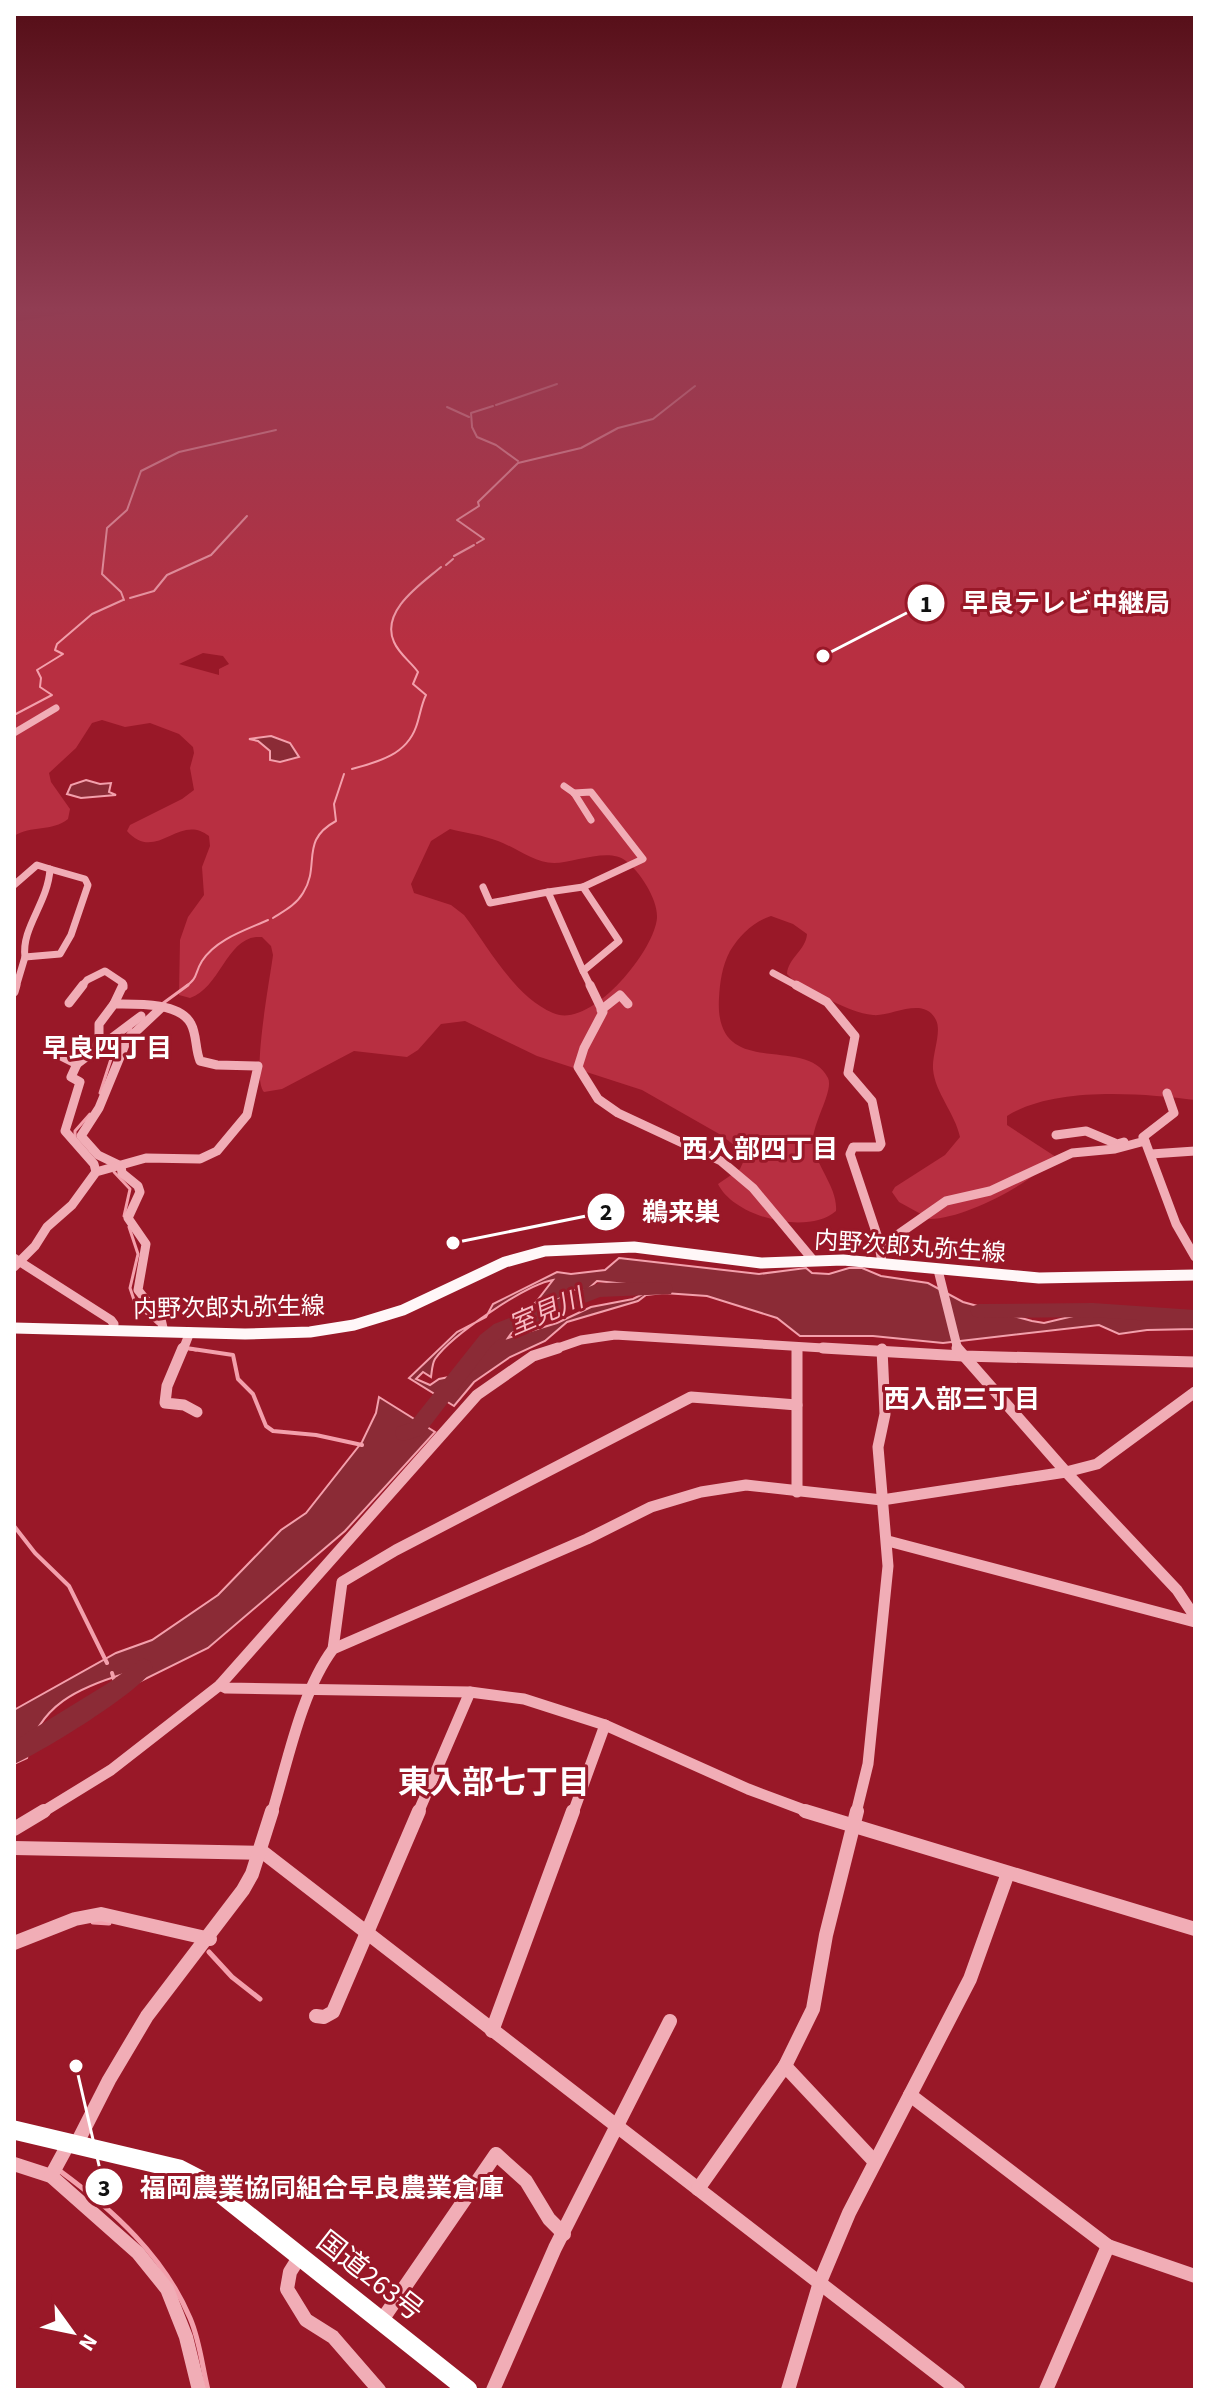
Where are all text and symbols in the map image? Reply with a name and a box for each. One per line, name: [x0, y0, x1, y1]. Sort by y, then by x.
callout: 早良テレビ中継局: [906, 578, 1186, 628]
text: 早良テレビ中継局: [962, 585, 1170, 622]
text: 1: [920, 587, 932, 622]
district label: 早良四丁目: [42, 1030, 172, 1067]
district label: 西入部四丁目: [682, 1131, 838, 1168]
callout: 鵜来巣: [586, 1187, 736, 1237]
text: 鵜来巣: [642, 1194, 720, 1231]
text: 2: [600, 1195, 612, 1230]
street label: 内野次郎丸弥生線: [813, 1223, 1007, 1271]
water label: 室見川: [503, 1279, 592, 1344]
street label: 内野次郎丸弥生線: [133, 1289, 325, 1327]
district label: 西入部三丁目: [884, 1381, 1040, 1418]
district label: 東入部七丁目: [398, 1760, 590, 1806]
callout: 福岡農業協同組合早良農業倉庫: [84, 2162, 520, 2212]
text: 福岡農業協同組合早良農業倉庫: [140, 2170, 504, 2207]
text: 3: [98, 2171, 110, 2206]
street label: 国道263号: [308, 2222, 432, 2330]
north arrow: [32, 2292, 112, 2372]
text: N: [71, 2327, 105, 2357]

